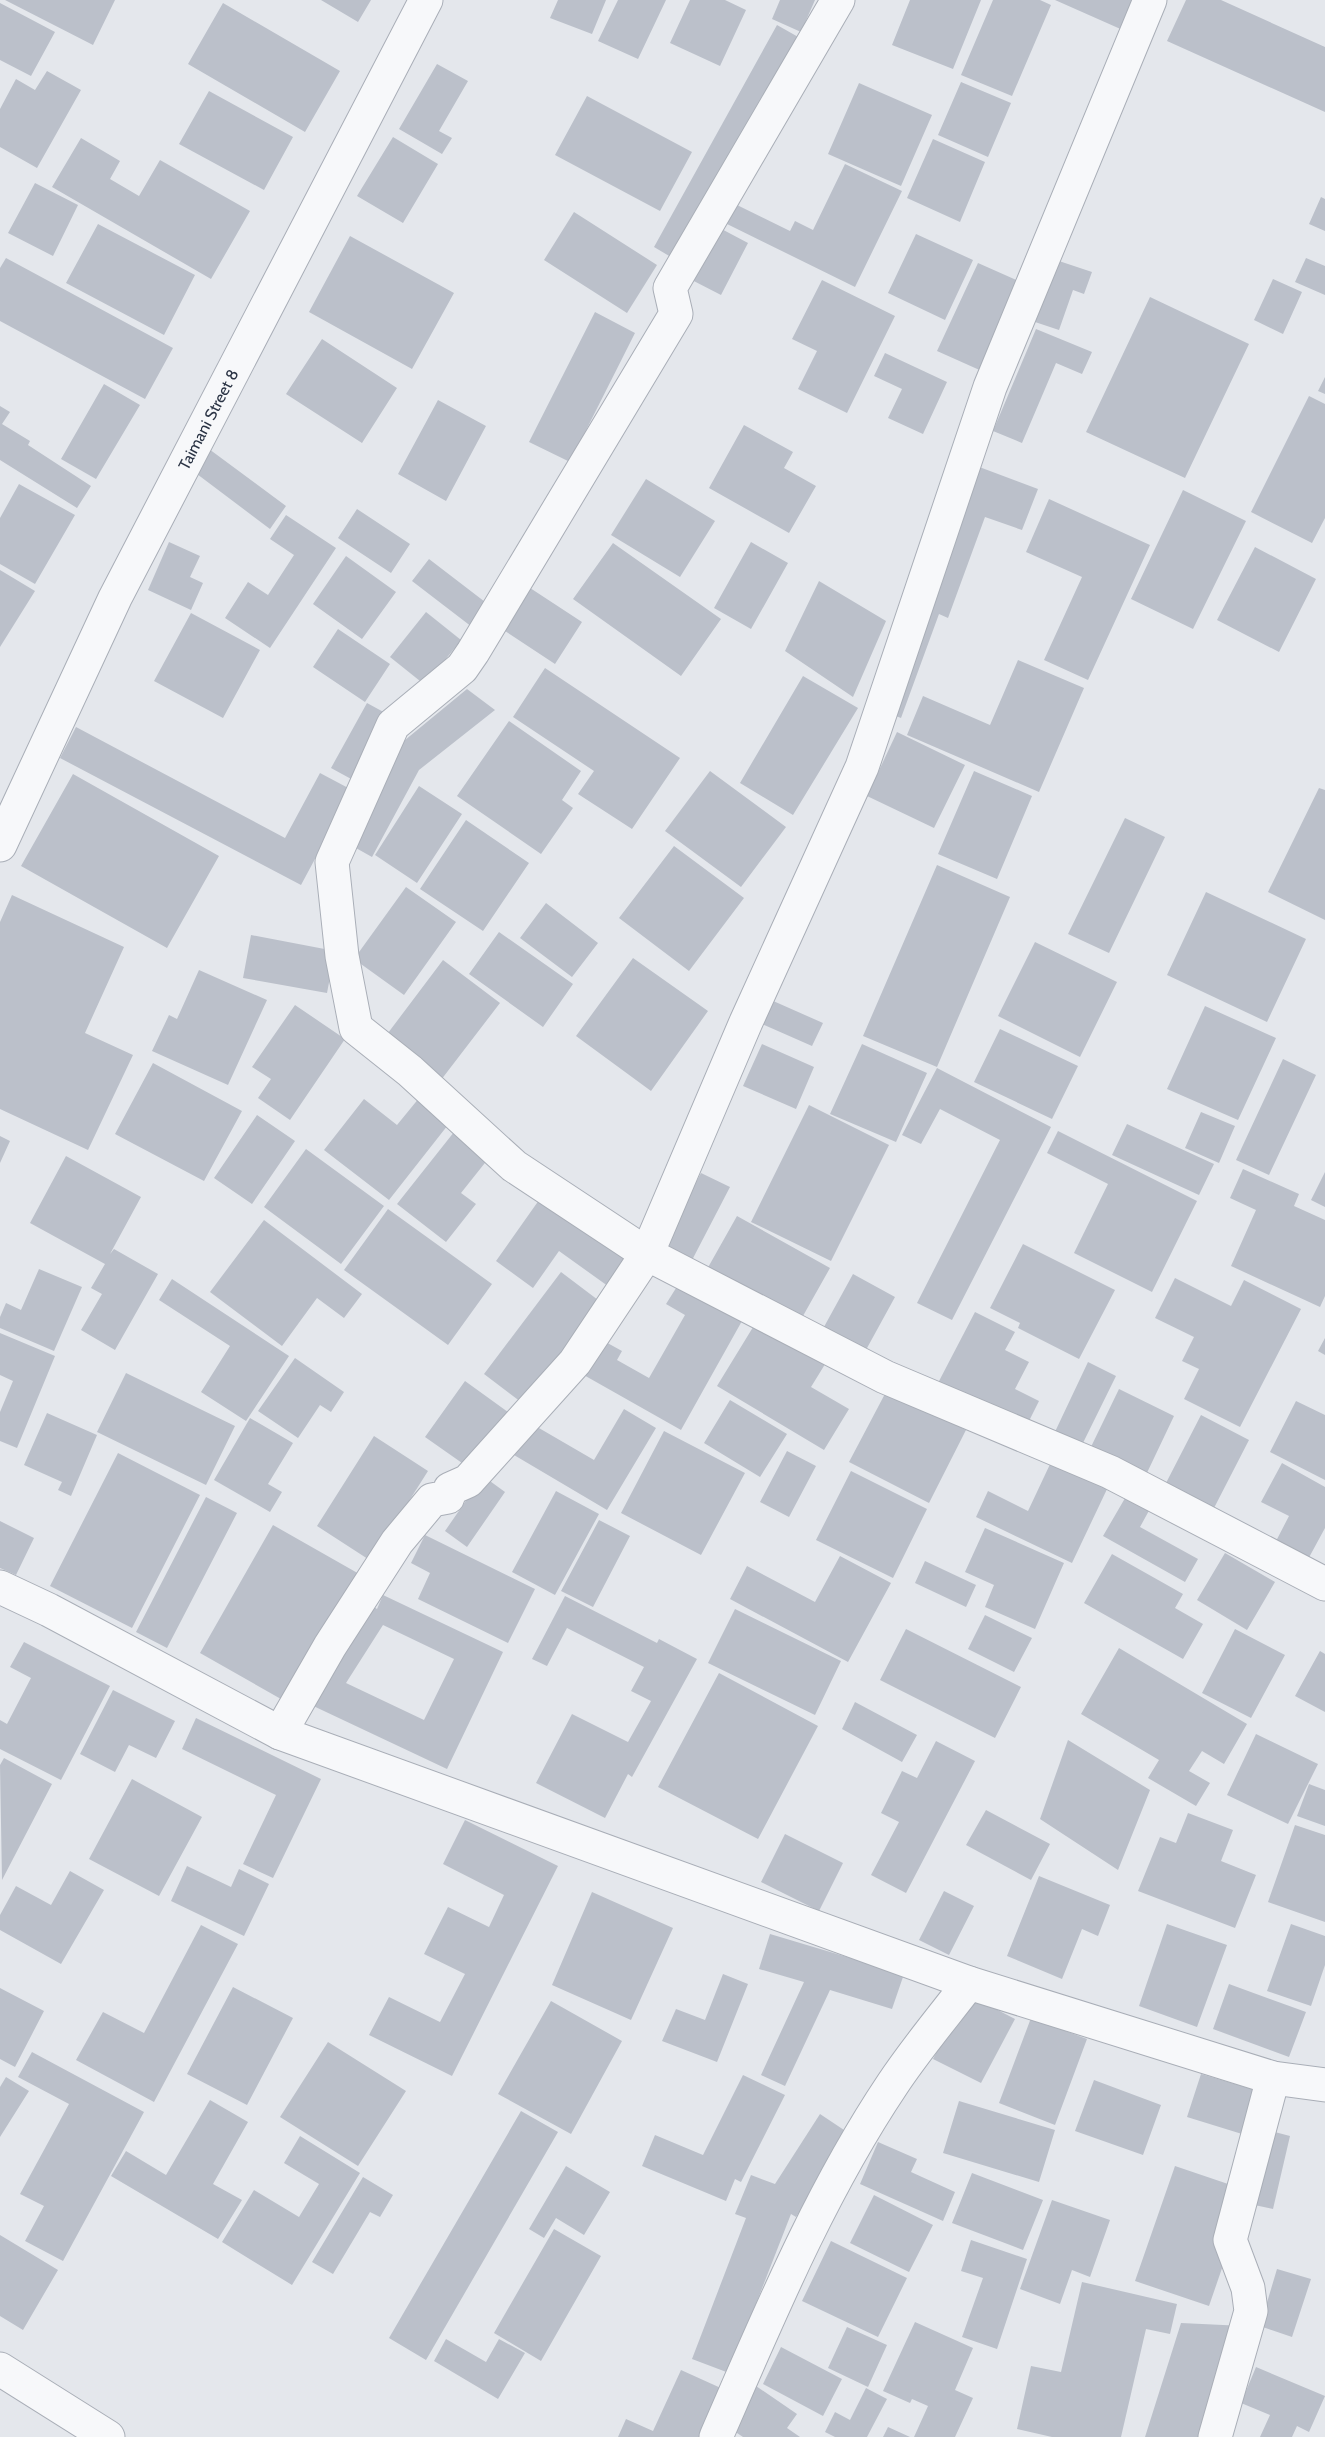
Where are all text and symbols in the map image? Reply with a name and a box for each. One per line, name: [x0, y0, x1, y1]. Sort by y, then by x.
street label: Taimani Street 8: [174, 366, 242, 473]

